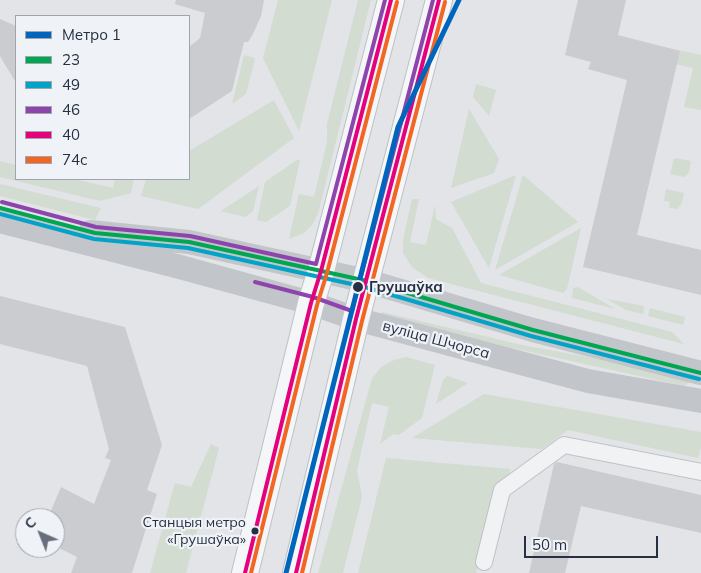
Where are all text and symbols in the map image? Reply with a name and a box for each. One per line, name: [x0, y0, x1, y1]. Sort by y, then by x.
legend: [15, 15, 190, 180]
text: Метро 1: [62, 25, 121, 44]
text: 23: [62, 50, 80, 69]
text: 49: [62, 75, 80, 94]
text: 46: [62, 100, 80, 119]
text: 40: [62, 125, 80, 144]
text: 74с: [62, 150, 88, 169]
place label: Грушаўка: [369, 278, 443, 296]
marker: Грушаўка: [351, 280, 365, 294]
street label: вуліца Шчорса: [381, 317, 491, 363]
north arrow: [15, 508, 65, 558]
text: С: [21, 513, 40, 533]
place label: Станцыя метро «Грушаўка»: [143, 515, 246, 548]
marker: Станцыя метро «Грушаўка»: [250, 526, 260, 536]
scale bar: [526, 526, 660, 558]
text: 50 m: [532, 535, 567, 554]

